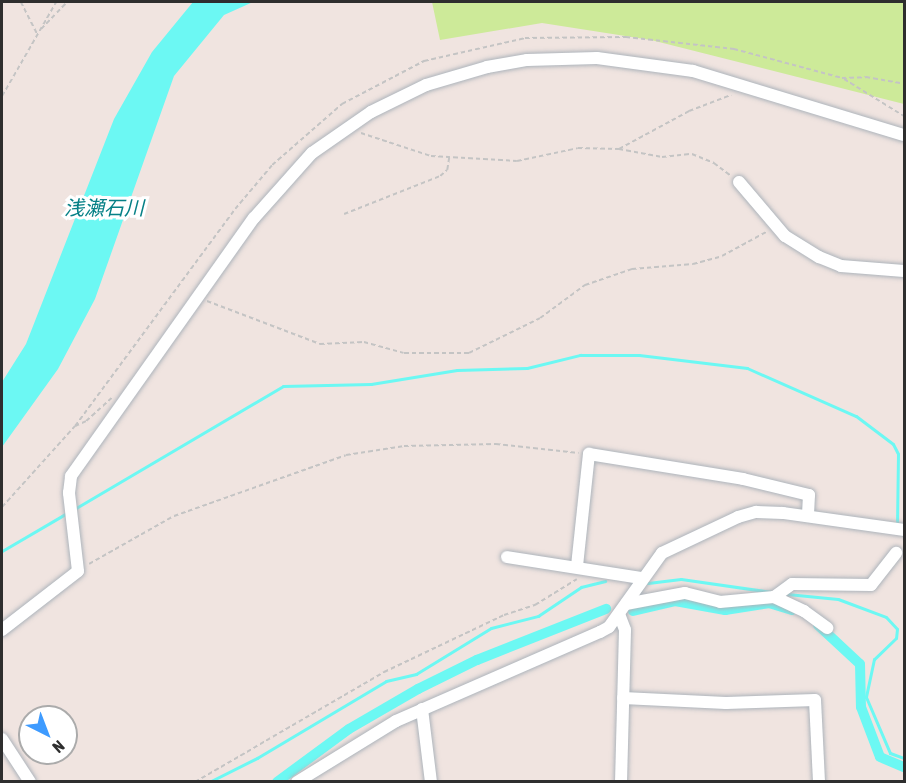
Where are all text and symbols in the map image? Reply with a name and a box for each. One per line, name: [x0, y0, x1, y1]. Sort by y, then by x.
water label: 浅瀬石川: [64, 195, 144, 219]
north arrow: [18, 705, 78, 765]
text: N: [49, 737, 68, 757]

